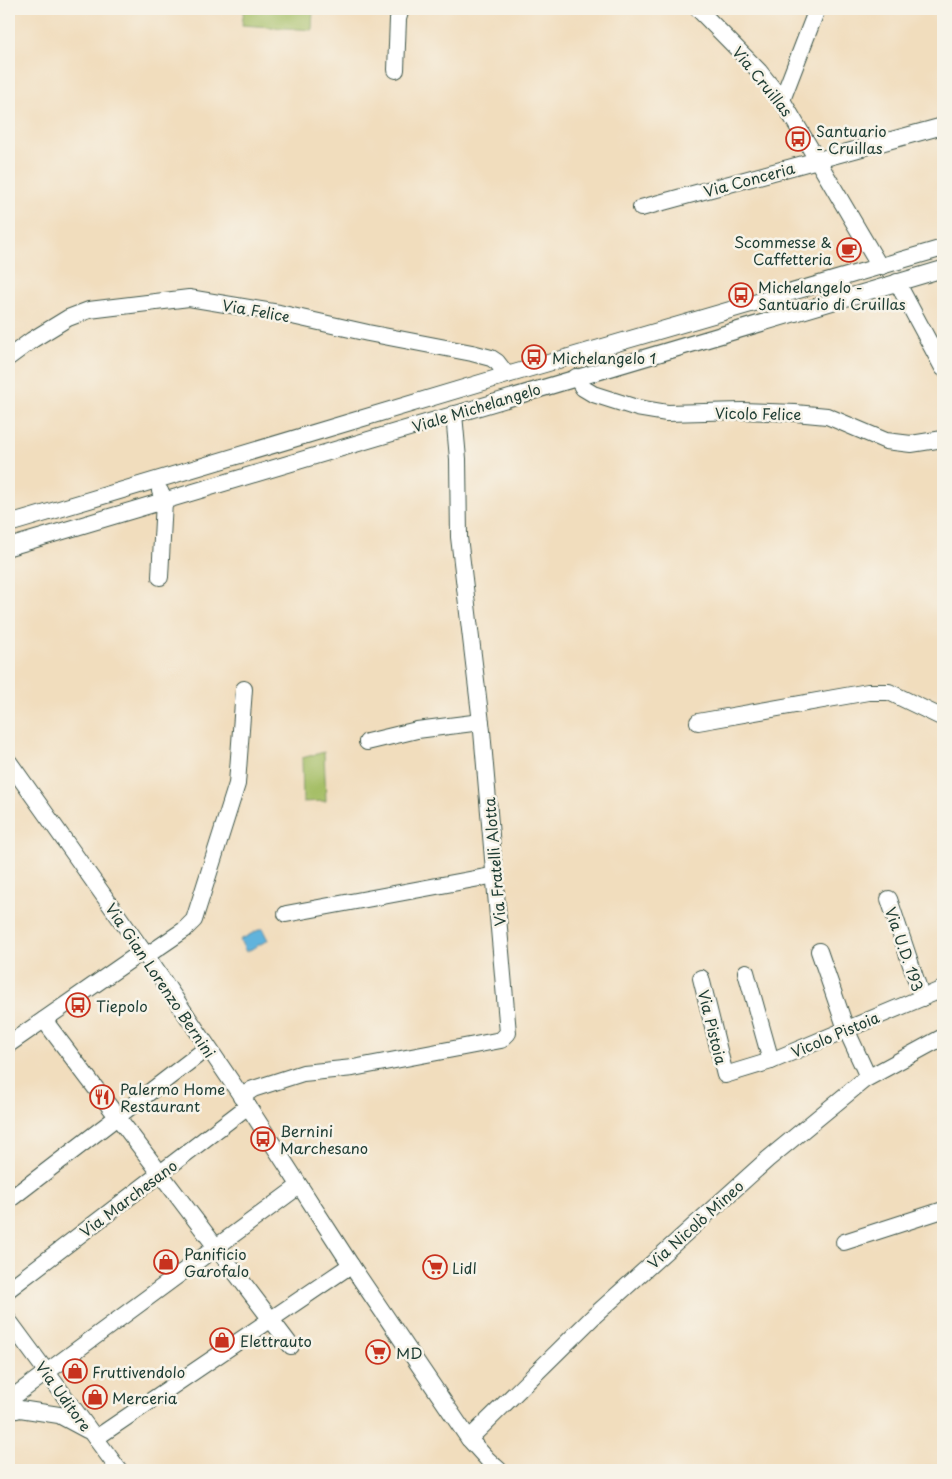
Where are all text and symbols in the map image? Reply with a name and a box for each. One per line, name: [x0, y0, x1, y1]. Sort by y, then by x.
street label: Via Cruillas: [727, 41, 799, 121]
place label: Santuario - Cruillas: [816, 119, 887, 159]
bus stop icon: Santuario - Cruillas: [785, 126, 811, 152]
street label: Via Conceria: [701, 156, 798, 202]
place label: Scommesse & Caffetteria: [734, 230, 833, 270]
cafe icon: Scommesse & Caffetteria: [836, 237, 862, 263]
place label: Michelangelo - Santuario di Cruillas: [758, 275, 906, 315]
bus stop icon: Michelangelo - Santuario di Cruillas: [728, 282, 754, 308]
street label: Via Felice: [220, 293, 292, 327]
bus stop icon: Michelangelo 1: [521, 344, 547, 370]
place label: Michelangelo 1: [552, 346, 656, 369]
street label: Viale Michelangelo: [409, 377, 543, 437]
street label: Vicolo Felice: [715, 401, 801, 425]
street label: Via Fratelli Alotta: [477, 796, 511, 927]
street label: Via Gian Lorenzo Bernini: [100, 898, 222, 1062]
street label: Via U.D. 193: [880, 904, 930, 994]
street label: Via Pistoia: [693, 987, 734, 1068]
bus stop icon: Tiepolo: [65, 992, 91, 1018]
place label: Tiepolo: [96, 994, 148, 1017]
street label: Vicolo Pistoia: [787, 1005, 884, 1063]
place label: Palermo Home Restaurant: [120, 1077, 225, 1117]
restaurant icon: Palermo Home Restaurant: [89, 1084, 115, 1110]
place label: Bernini Marchesano: [280, 1119, 368, 1159]
bus stop icon: Bernini Marchesano: [250, 1126, 276, 1152]
street label: Via Marchesano: [74, 1154, 182, 1242]
street label: Via Nicolò Mineo: [642, 1174, 748, 1274]
place label: Panificio Garofalo: [184, 1242, 249, 1282]
shop icon: Panificio Garofalo: [153, 1249, 179, 1275]
supermarket icon: Lidl: [422, 1254, 448, 1280]
place label: Lidl: [452, 1256, 477, 1279]
shop icon: Elettrauto: [209, 1327, 235, 1353]
place label: Elettrauto: [240, 1329, 312, 1352]
supermarket icon: MD: [365, 1339, 391, 1365]
place label: MD: [396, 1341, 423, 1364]
street label: Via Uditore: [31, 1356, 97, 1436]
shop icon: Fruttivendolo: [62, 1358, 88, 1384]
place label: Fruttivendolo: [92, 1360, 185, 1383]
shop icon: Merceria: [82, 1384, 108, 1410]
place label: Merceria: [112, 1386, 178, 1409]

